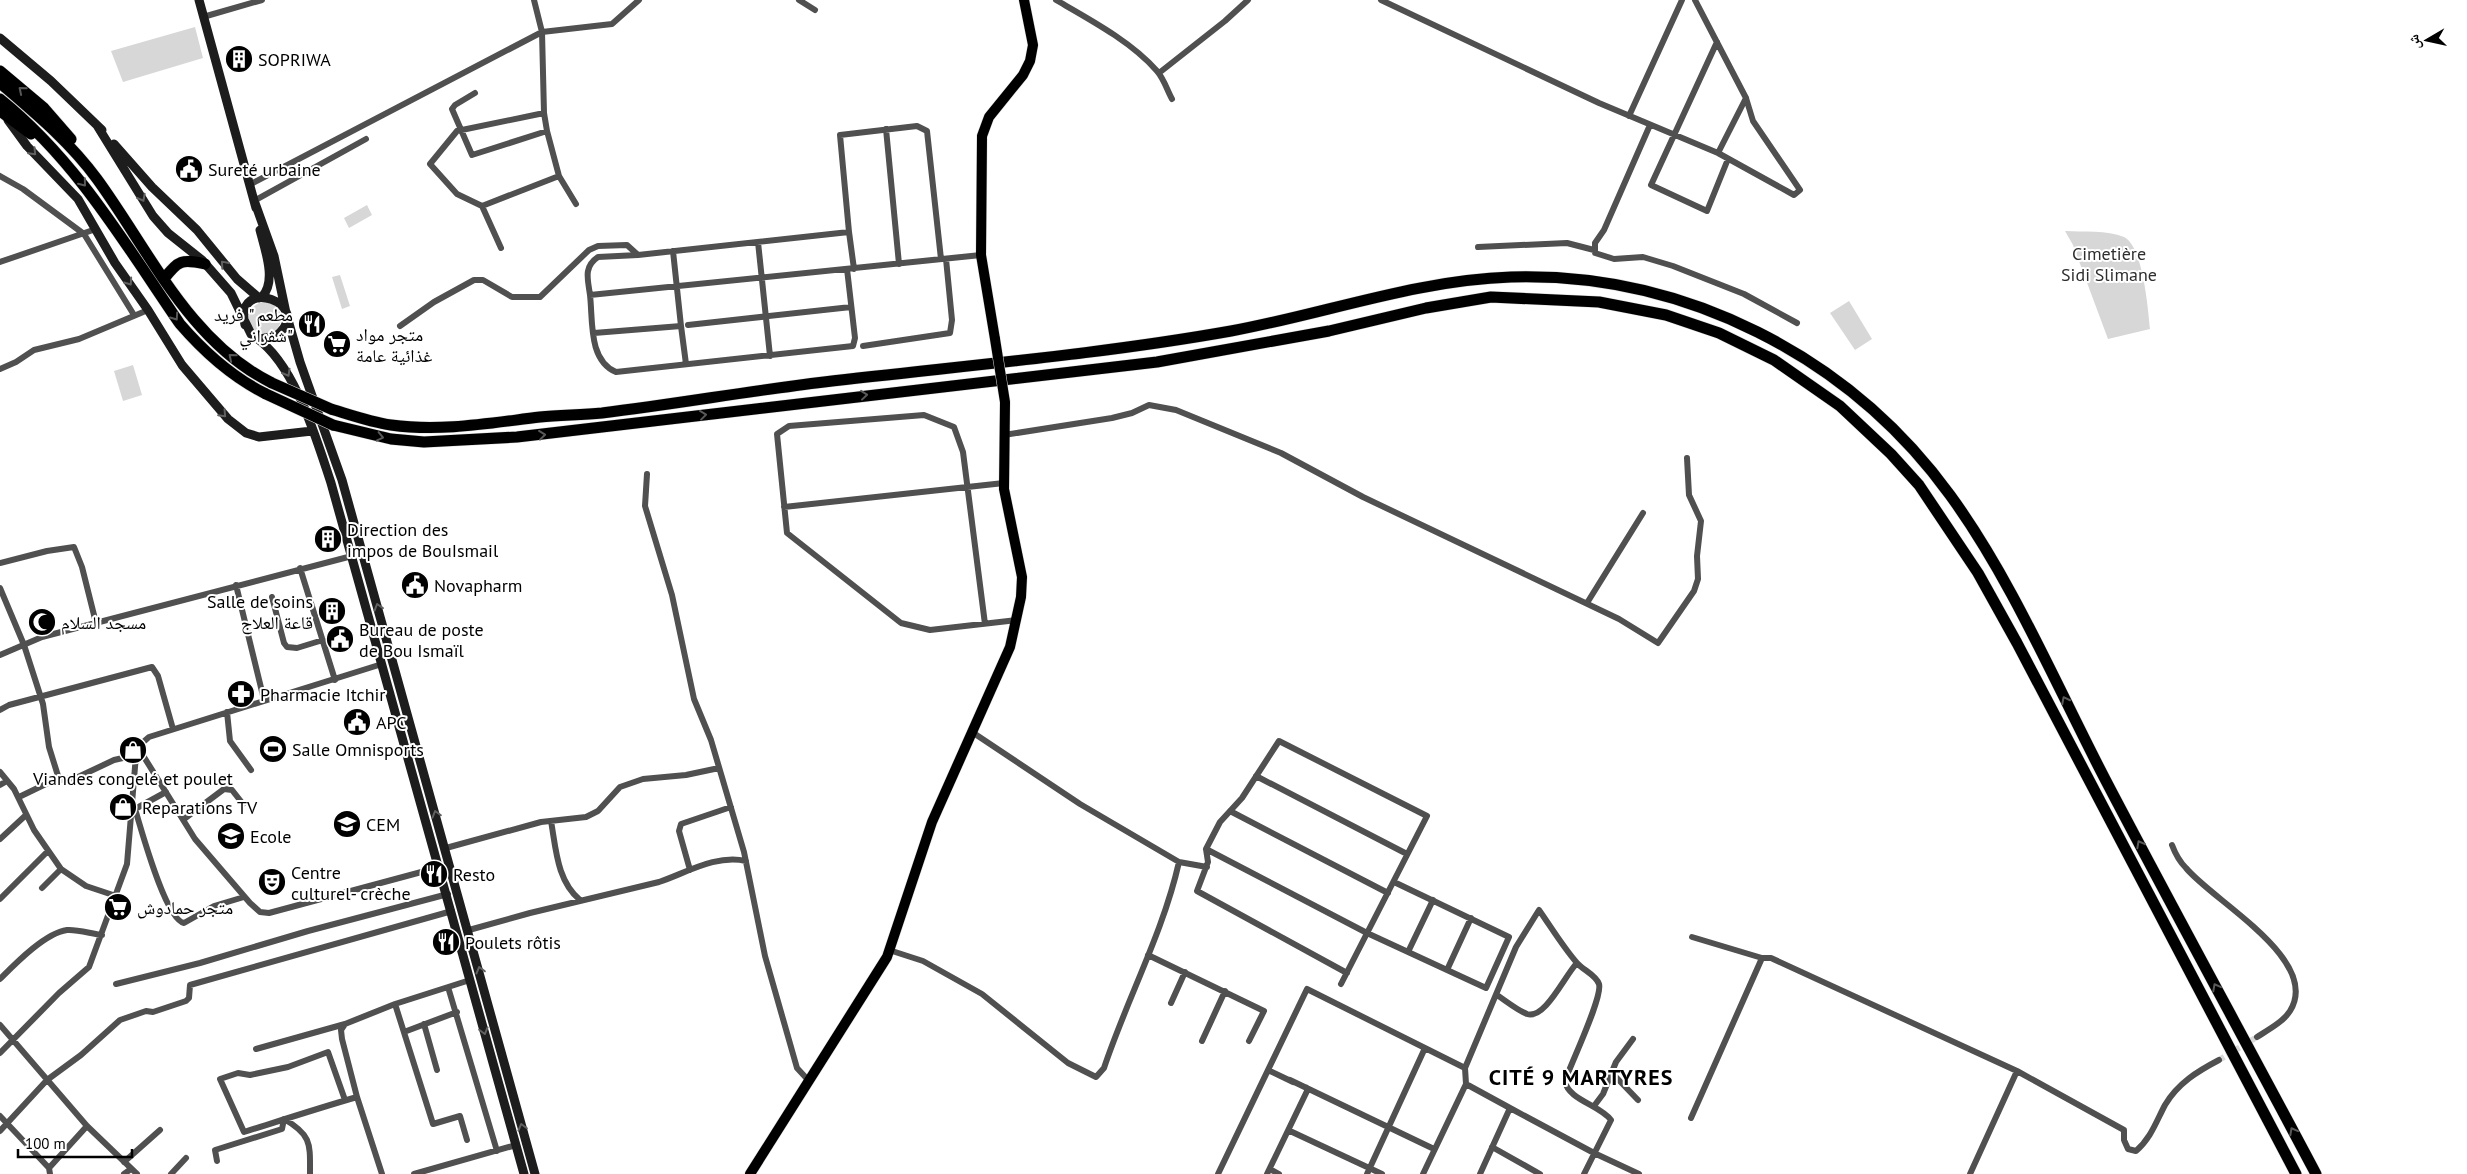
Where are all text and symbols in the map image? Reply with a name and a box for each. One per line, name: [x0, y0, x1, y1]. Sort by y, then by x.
north arrow: [2402, 15, 2452, 65]
text: ش: [2404, 33, 2424, 51]
building icon: SOPRIWA: [224, 44, 254, 74]
place label: SOPRIWA: [258, 48, 331, 71]
one-way arrow: [19, 86, 28, 95]
one-way arrow: [27, 147, 36, 156]
public building icon: Sureté urbaine: [174, 154, 204, 184]
place label: Sureté urbaine: [208, 158, 321, 181]
one-way arrow: [78, 177, 86, 186]
one-way arrow: [136, 193, 146, 202]
park label: Cimetière Sidi Slimane: [2061, 242, 2157, 286]
one-way arrow: [221, 260, 230, 269]
one-way arrow: [123, 277, 132, 286]
place label: مطعم " فريد شڨراني": [214, 303, 293, 350]
restaurant icon: مطعم " فريد شڨراني": [297, 309, 327, 339]
one-way arrow: [169, 311, 178, 321]
place label: متجر مواد غذائية عامة: [356, 323, 432, 367]
supermarket icon: متجر مواد غذائية عامة: [322, 329, 352, 359]
one-way arrow: [228, 353, 237, 362]
one-way arrow: [281, 368, 291, 377]
one-way arrow: [861, 390, 869, 401]
one-way arrow: [217, 409, 226, 418]
one-way arrow: [699, 410, 707, 421]
one-way arrow: [538, 429, 546, 440]
one-way arrow: [376, 431, 385, 442]
place label: Direction des impos de BouIsmail: [347, 518, 499, 562]
building icon: Direction des impos de BouIsmail: [313, 524, 343, 554]
public building icon: Novapharm: [400, 570, 430, 600]
place label: Novapharm: [434, 574, 522, 597]
place label: Salle de soins قاعة العلاج: [207, 590, 313, 635]
building icon: Salle de soins قاعة العلاج: [317, 596, 347, 626]
one-way arrow: [373, 603, 383, 611]
mosque icon: مسجد السلام: [27, 607, 57, 637]
place label: مسجد السلام: [61, 611, 146, 635]
place label: Bureau de poste de Bou Ismaïl: [359, 618, 484, 662]
public building icon: Bureau de poste de Bou Ismaïl: [325, 624, 355, 654]
pharmacy icon: Pharmacie Itchir: [226, 679, 256, 709]
place label: Pharmacie Itchir: [260, 683, 385, 706]
one-way arrow: [2061, 696, 2071, 705]
public building icon: APC: [342, 707, 372, 737]
place label: APC: [376, 711, 407, 734]
sports icon: Salle Omnisports: [258, 734, 288, 764]
shop icon: Viandes congelé et poulet: [118, 735, 148, 765]
place label: Salle Omnisports: [292, 738, 424, 761]
place label: Viandes congelé et poulet: [32, 767, 233, 790]
shop icon: Reparations TV: [108, 792, 138, 822]
place label: Reparations TV: [142, 796, 258, 819]
school or university icon: CEM: [332, 809, 362, 839]
one-way arrow: [431, 810, 441, 818]
place label: CEM: [366, 813, 400, 836]
school or university icon: Ecole: [216, 821, 246, 851]
place label: Ecole: [250, 825, 291, 848]
one-way arrow: [2136, 840, 2146, 849]
restaurant icon: Resto: [419, 859, 449, 889]
place label: Centre culturel- crèche: [291, 861, 411, 905]
place label: Resto: [453, 863, 495, 886]
theatre icon: Centre culturel- crèche: [257, 867, 287, 897]
supermarket icon: متجر حمادوش: [103, 892, 133, 922]
place label: متجر حمادوش: [137, 896, 233, 919]
restaurant icon: Poulets rôtis: [431, 927, 461, 957]
place label: Poulets rôtis: [465, 931, 561, 954]
one-way arrow: [475, 967, 485, 975]
one-way arrow: [2213, 984, 2223, 993]
one-way arrow: [479, 1026, 489, 1035]
district label: CITÉ 9 MARTYRES: [1489, 1063, 1673, 1091]
one-way arrow: [518, 1123, 528, 1131]
scale bar: [18, 1126, 131, 1158]
one-way arrow: [2289, 1127, 2299, 1136]
text: 100 m: [25, 1134, 66, 1153]

